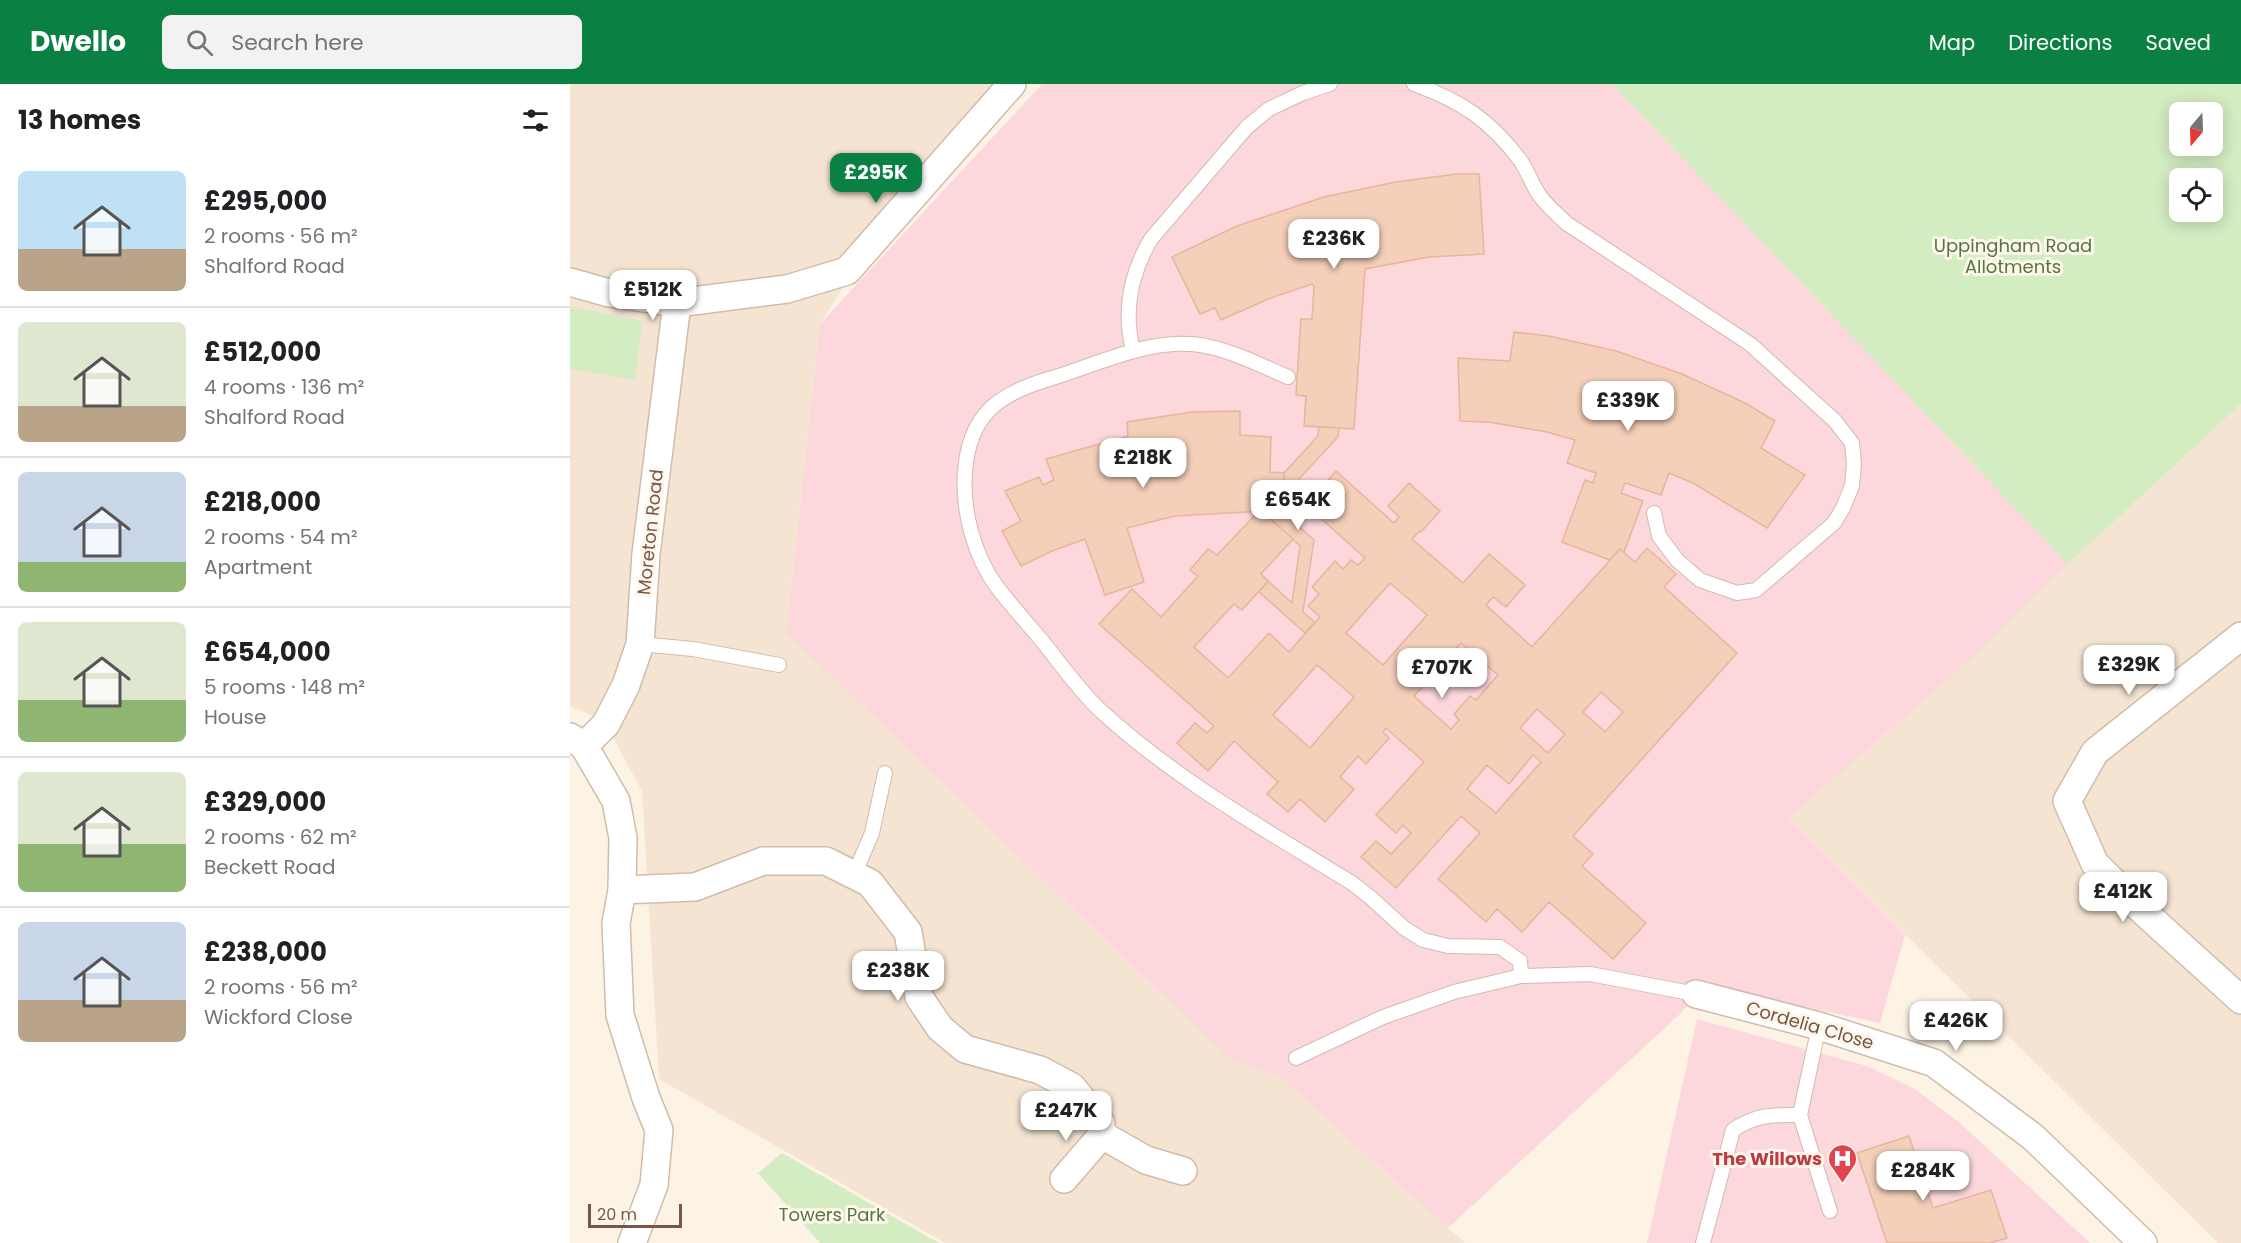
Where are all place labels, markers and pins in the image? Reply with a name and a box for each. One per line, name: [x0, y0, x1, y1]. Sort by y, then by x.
pin: £295K: [834, 153, 918, 204]
pin: £236K: [1292, 219, 1376, 270]
pin: £512K: [611, 270, 695, 321]
pin: £339K: [1586, 381, 1670, 432]
pin: £218K: [1101, 438, 1185, 489]
pin: £654K: [1256, 480, 1340, 531]
pin: £329K: [2087, 645, 2171, 696]
pin: £707K: [1400, 648, 1484, 699]
pin: £412K: [2081, 872, 2165, 923]
pin: £238K: [856, 951, 940, 1002]
pin: £426K: [1914, 1001, 1998, 1052]
pin: £247K: [1024, 1091, 1108, 1142]
hospital icon: The Willows: [1827, 1142, 1859, 1184]
place label: The Willows: [1712, 1146, 1822, 1171]
pin: £284K: [1881, 1151, 1965, 1202]

